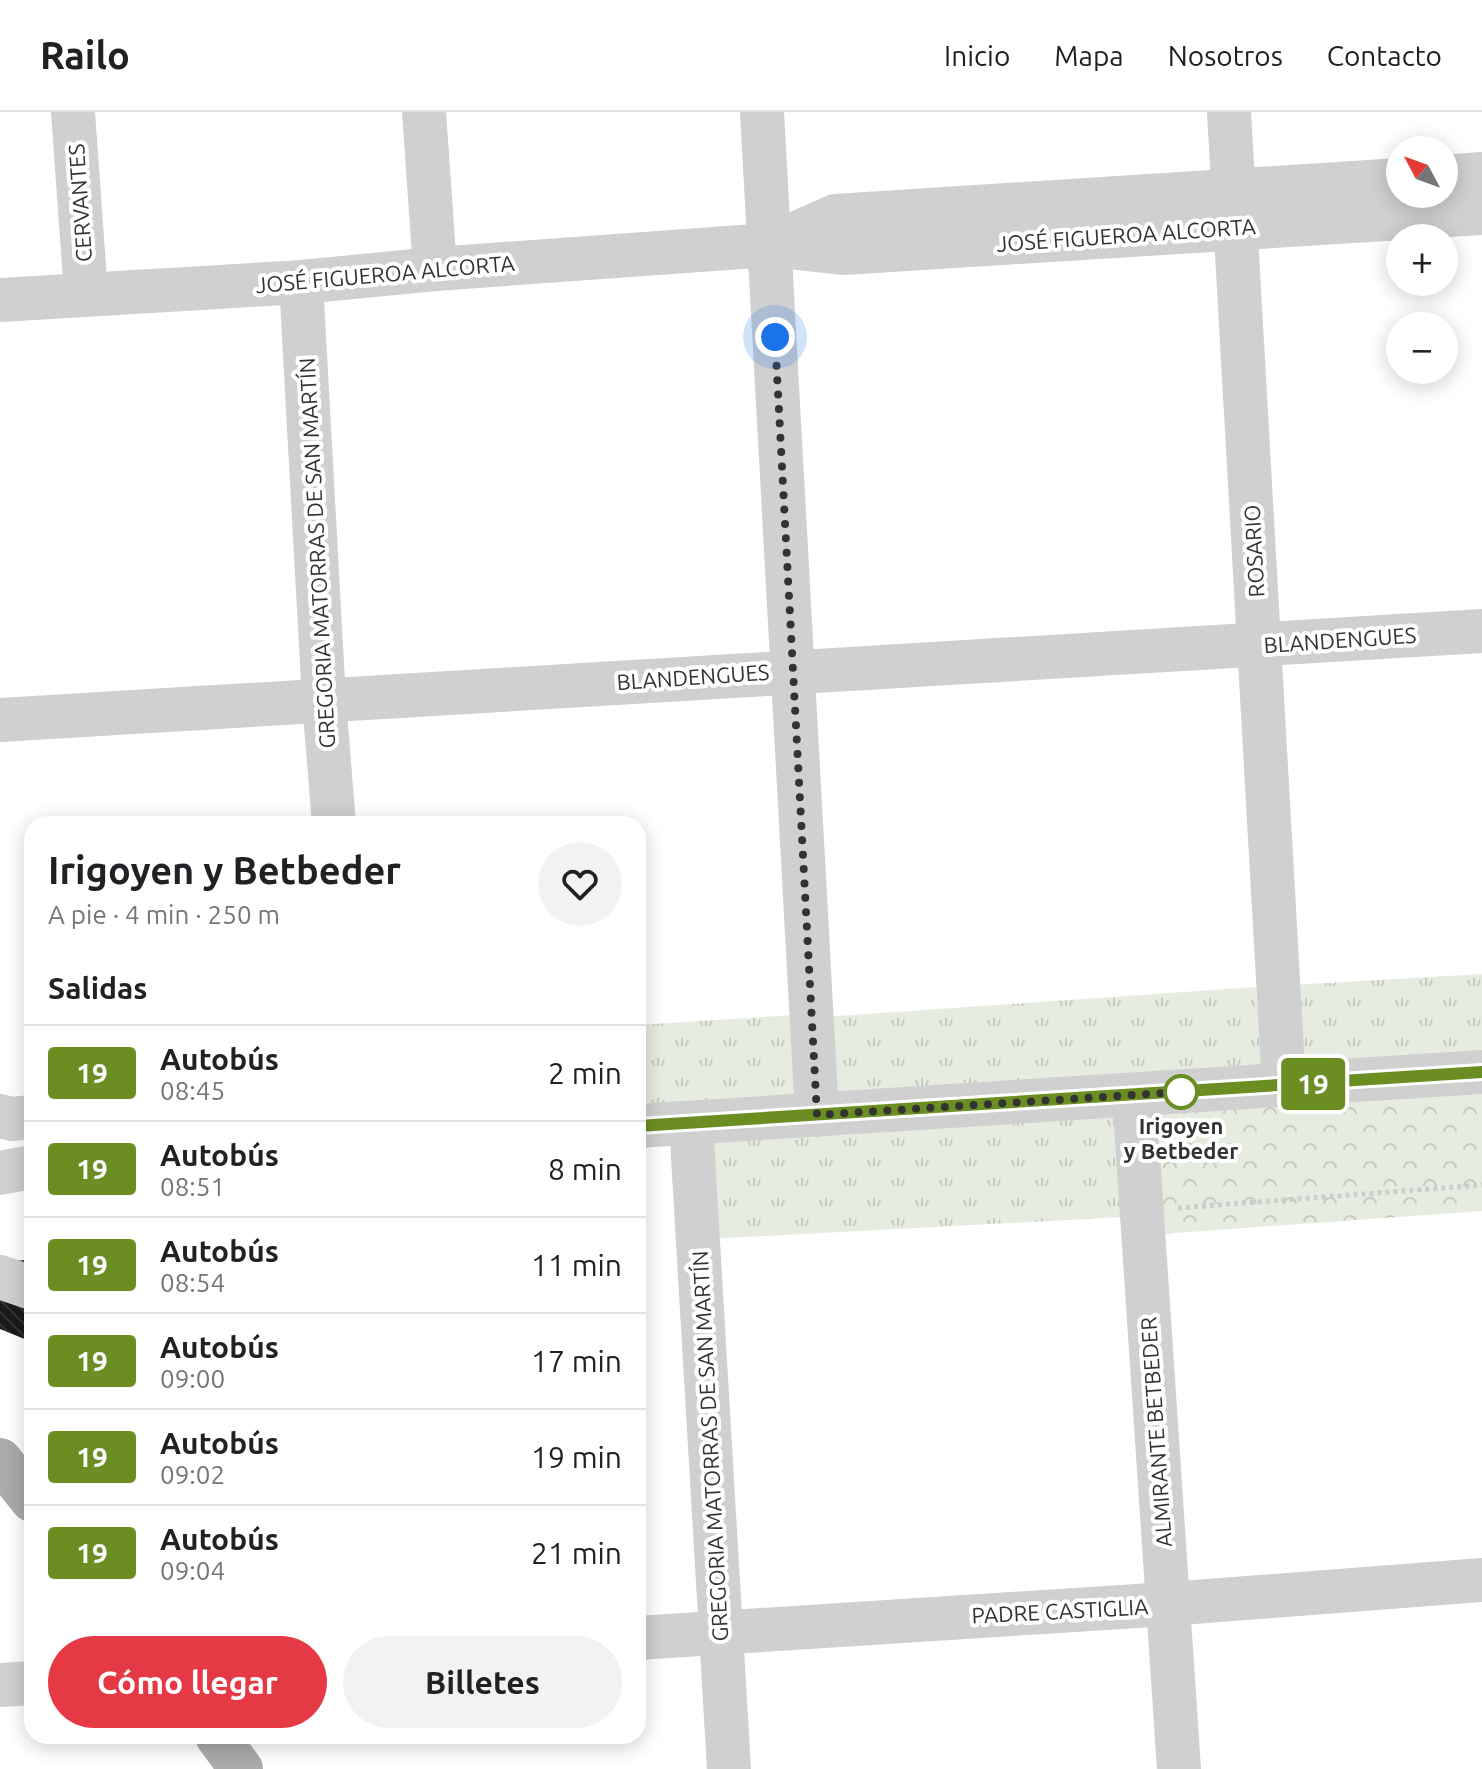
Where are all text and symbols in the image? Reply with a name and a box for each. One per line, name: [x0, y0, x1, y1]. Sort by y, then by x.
text: Railo: [40, 34, 130, 76]
text: Inicio: [944, 40, 1010, 71]
text: Mapa: [1054, 40, 1124, 71]
text: Nosotros: [1168, 40, 1283, 71]
text: Contacto: [1327, 40, 1442, 71]
north arrow: [1386, 136, 1458, 208]
map controls: [1386, 136, 1458, 384]
street label: CERVANTES: [63, 143, 96, 263]
street label: JOSÉ FIGUEROA ALCORTA: [995, 212, 1257, 256]
button: +: [1386, 224, 1458, 296]
street label: JOSÉ FIGUEROA ALCORTA: [254, 249, 516, 297]
button: −: [1386, 312, 1458, 384]
your location: [755, 317, 795, 357]
street label: GREGORIA MATORRAS DE SAN MARTÍN: [293, 357, 339, 749]
street label: ROSARIO: [1239, 504, 1268, 598]
street label: BLANDENGUES: [1263, 622, 1417, 657]
street label: BLANDENGUES: [616, 659, 770, 694]
button: heart: [538, 842, 622, 926]
text: Irigoyen y Betbeder: [48, 849, 401, 891]
text: A pie · 4 min · 250 m: [48, 900, 280, 929]
text: Salidas: [48, 971, 147, 1005]
text: Autobús: [160, 1042, 279, 1076]
text: 2 min: [548, 1056, 622, 1090]
text: 19: [76, 1057, 108, 1088]
line badge: 19: [1277, 1058, 1349, 1110]
text: 19: [1297, 1068, 1329, 1099]
marker: Irigoyen y Betbeder: [1164, 1075, 1198, 1109]
text: 08:45: [160, 1076, 225, 1105]
place label: Irigoyen y Betbeder: [1124, 1113, 1238, 1163]
text: Autobús: [160, 1138, 279, 1172]
text: 8 min: [548, 1152, 622, 1186]
text: 19: [76, 1153, 108, 1184]
text: 08:51: [160, 1172, 225, 1201]
text: Autobús: [160, 1234, 279, 1268]
text: 11 min: [531, 1248, 622, 1282]
text: 19: [76, 1249, 108, 1280]
street label: GREGORIA MATORRAS DE SAN MARTÍN: [686, 1250, 732, 1642]
text: 08:54: [160, 1268, 225, 1297]
street label: ALMIRANTE BETBEDER: [1135, 1316, 1176, 1548]
text: Autobús: [160, 1330, 279, 1364]
text: 17 min: [531, 1344, 622, 1378]
text: 19: [76, 1345, 108, 1376]
text: 09:00: [160, 1364, 225, 1393]
text: Autobús: [160, 1426, 279, 1460]
text: 19 min: [531, 1440, 622, 1474]
text: 19: [76, 1441, 108, 1472]
text: 09:02: [160, 1460, 225, 1489]
text: Autobús: [160, 1522, 279, 1556]
text: 21 min: [531, 1536, 622, 1570]
text: 19: [76, 1537, 108, 1568]
text: 09:04: [160, 1556, 225, 1585]
street label: PADRE CASTIGLIA: [971, 1593, 1150, 1628]
button: Cómo llegar: [48, 1636, 327, 1728]
button: Billetes: [343, 1636, 622, 1728]

